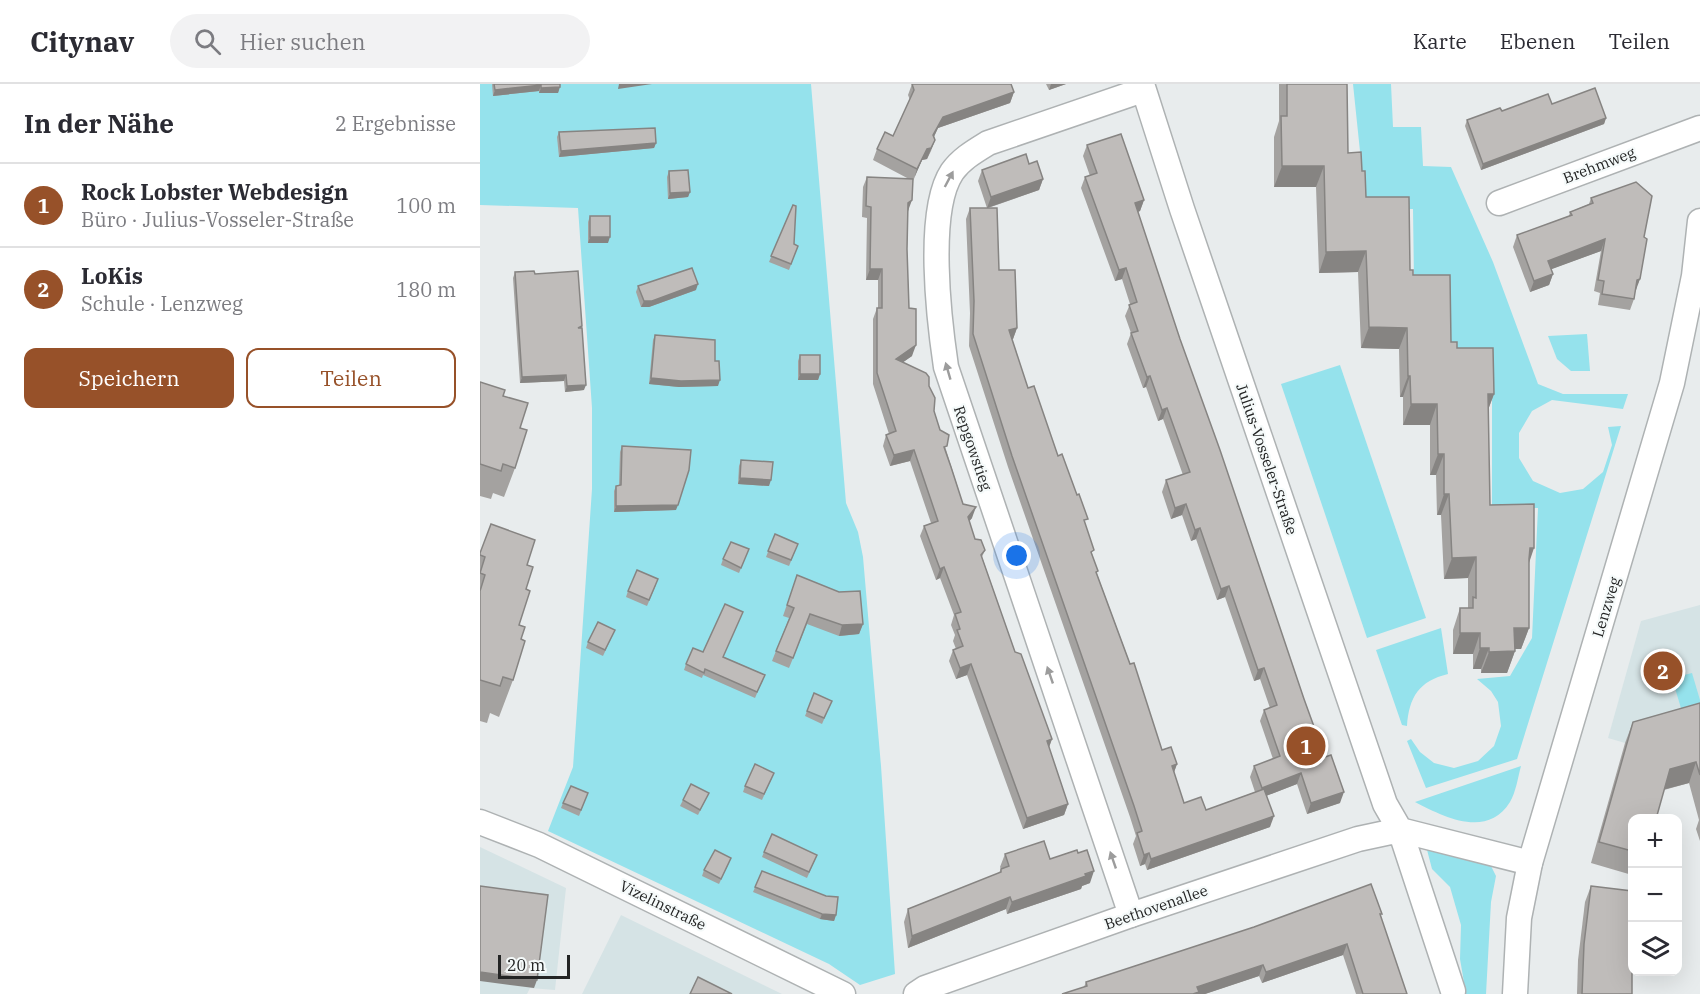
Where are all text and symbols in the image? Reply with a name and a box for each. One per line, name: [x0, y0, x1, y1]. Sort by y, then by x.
search box: [170, 14, 590, 68]
text: Citynav: [30, 23, 134, 60]
icon: search: [191, 25, 224, 58]
text: Hier suchen: [239, 27, 366, 56]
text: Karte: [1413, 27, 1467, 55]
text: Ebenen: [1500, 27, 1575, 55]
text: Teilen: [1608, 27, 1670, 55]
text: In der Nähe: [24, 106, 174, 140]
text: 2 Ergebnisse: [335, 110, 456, 137]
street label: Brehmweg: [1560, 143, 1638, 187]
one-way arrow: [944, 170, 954, 187]
text: Rock Lobster Webdesign: [81, 177, 348, 206]
text: 1: [38, 192, 50, 219]
text: 100 m: [396, 192, 456, 219]
text: Büro · Julius-Vosseler-Straße: [81, 206, 354, 233]
text: LoKis: [81, 261, 143, 290]
text: 2: [38, 276, 50, 303]
text: 180 m: [396, 276, 456, 303]
text: Schule · Lenzweg: [81, 290, 243, 317]
button: Speichern: [24, 348, 234, 408]
button: Teilen: [246, 348, 456, 408]
one-way arrow: [943, 362, 952, 380]
street label: Julius-Vosseler-Straße: [1232, 381, 1302, 537]
street label: Repgowstieg: [950, 403, 996, 493]
your location: [1002, 541, 1031, 570]
street label: Lenzweg: [1588, 575, 1624, 639]
pin: 2: [1644, 648, 1682, 694]
one-way arrow: [1045, 666, 1055, 684]
pin: 1: [1286, 724, 1326, 768]
map controls: [1628, 814, 1682, 976]
button: +: [1628, 814, 1682, 868]
one-way arrow: [1107, 851, 1117, 869]
button: −: [1628, 868, 1682, 922]
street label: Vizelinstraße: [617, 876, 709, 934]
street label: Beethovenallee: [1102, 880, 1210, 934]
button: layers: [1628, 922, 1682, 976]
scale bar: [498, 952, 570, 980]
text: 20 m: [507, 955, 545, 975]

